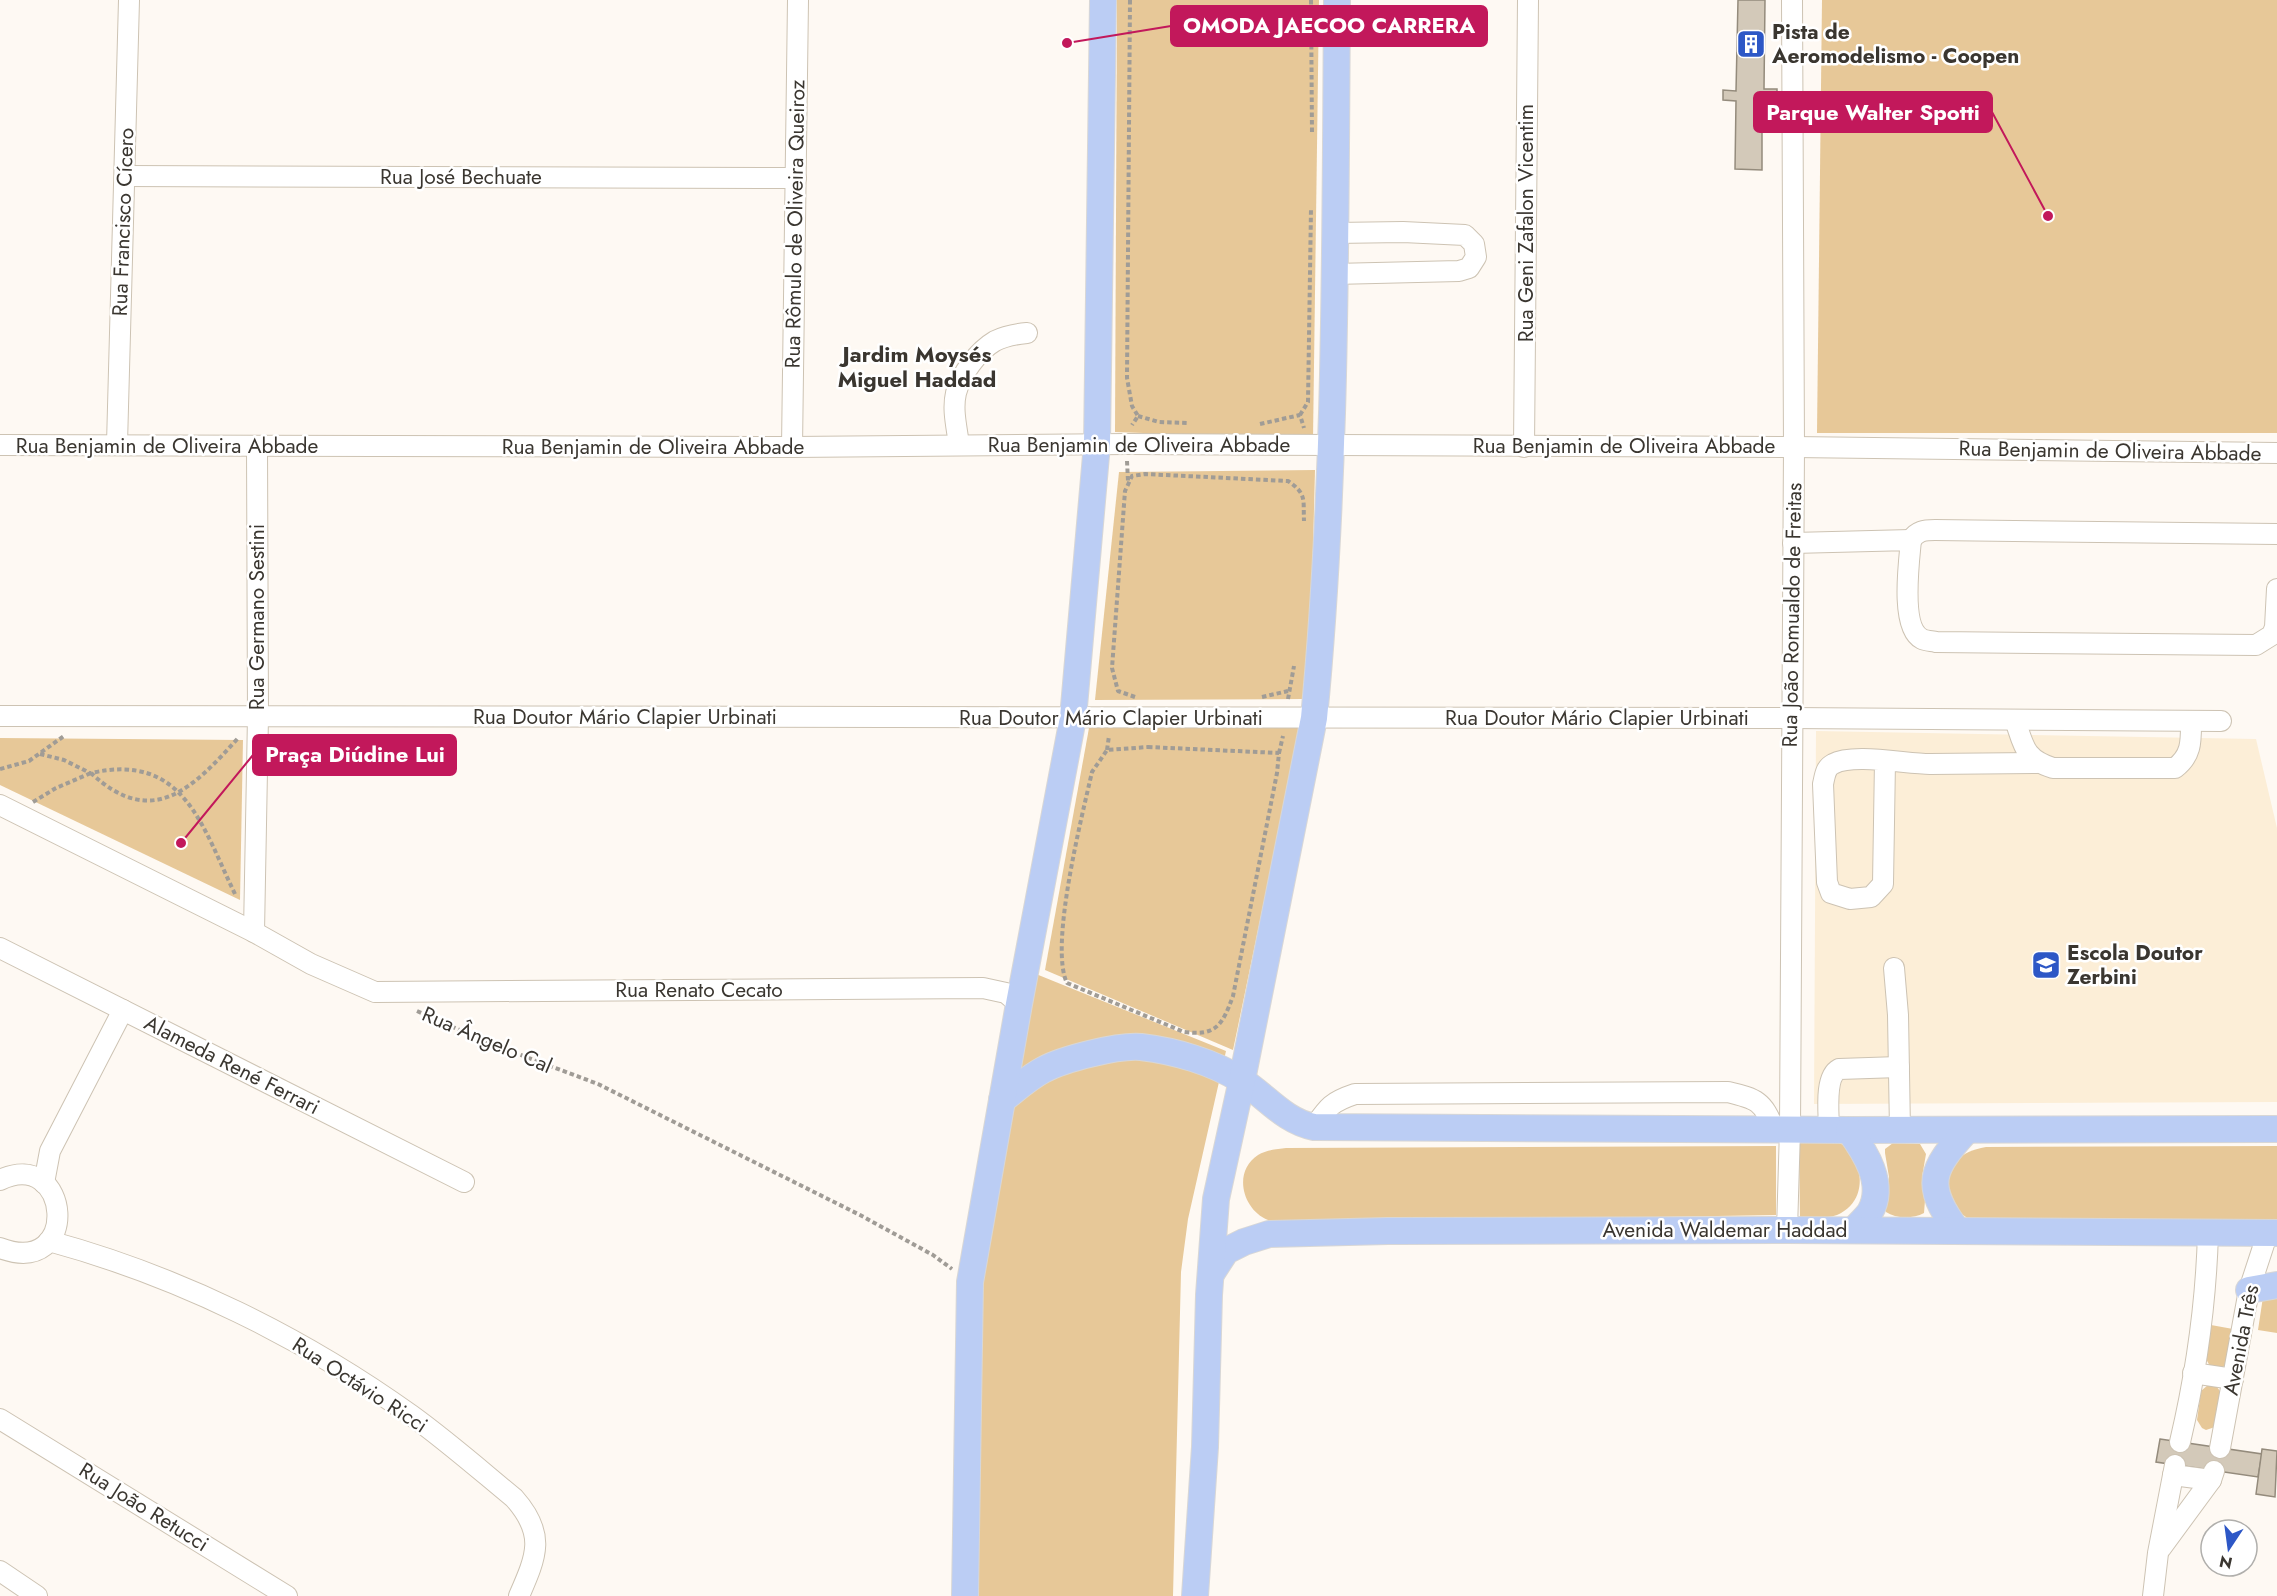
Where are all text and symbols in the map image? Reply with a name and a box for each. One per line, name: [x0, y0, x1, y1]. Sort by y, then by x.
callout: OMODA JAECOO CARRERA: [1171, 6, 1487, 46]
text: OMODA JAECOO CARRERA: [1183, 9, 1476, 41]
place label: Pista de Aeromodelismo - Coopen: [1771, 17, 2019, 71]
building icon: Pista de Aeromodelismo - Coopen: [1735, 28, 1767, 60]
street label: Rua Rômulo de Oliveira Queiroz: [777, 79, 813, 369]
callout: Parque Walter Spotti: [1754, 92, 1992, 132]
text: Parque Walter Spotti: [1766, 96, 1980, 128]
street label: Rua Geni Zafalon Vicentim: [1511, 104, 1541, 342]
street label: Rua Francisco Cícero: [105, 127, 141, 317]
street label: Rua José Bechuate: [380, 162, 542, 192]
district label: Jardim Moysés Miguel Haddad: [838, 338, 996, 395]
street label: Rua Benjamin de Oliveira Abbade: [988, 430, 1291, 460]
street label: Rua Benjamin de Oliveira Abbade: [16, 431, 319, 461]
street label: Rua Benjamin de Oliveira Abbade: [1473, 431, 1776, 461]
street label: Rua Benjamin de Oliveira Abbade: [502, 432, 805, 462]
street label: Rua Benjamin de Oliveira Abbade: [1958, 433, 2262, 469]
street label: Rua João Romualdo de Freitas: [1775, 482, 1809, 748]
street label: Rua Germano Sestini: [242, 524, 272, 710]
street label: Rua Doutor Mário Clapier Urbinati: [473, 702, 777, 732]
street label: Rua Doutor Mário Clapier Urbinati: [959, 703, 1263, 733]
street label: Rua Doutor Mário Clapier Urbinati: [1445, 703, 1749, 733]
callout: Praça Diúdine Lui: [253, 735, 456, 775]
text: Praça Diúdine Lui: [265, 738, 445, 770]
place label: Escola Doutor Zerbini: [2067, 938, 2203, 992]
school or university icon: Escola Doutor Zerbini: [2030, 949, 2062, 981]
street label: Rua Renato Cecato: [615, 975, 783, 1005]
street label: Rua Ângelo Cal: [417, 999, 557, 1081]
street label: Alameda René Ferrari: [139, 1008, 325, 1122]
street label: Avenida Waldemar Haddad: [1603, 1215, 1847, 1245]
street label: Avenida Três: [2216, 1282, 2266, 1398]
street label: Rua Octávio Ricci: [286, 1330, 434, 1440]
street label: Rua João Retucci: [73, 1455, 215, 1559]
north arrow: [2199, 1518, 2259, 1578]
text: N: [2217, 1549, 2235, 1575]

